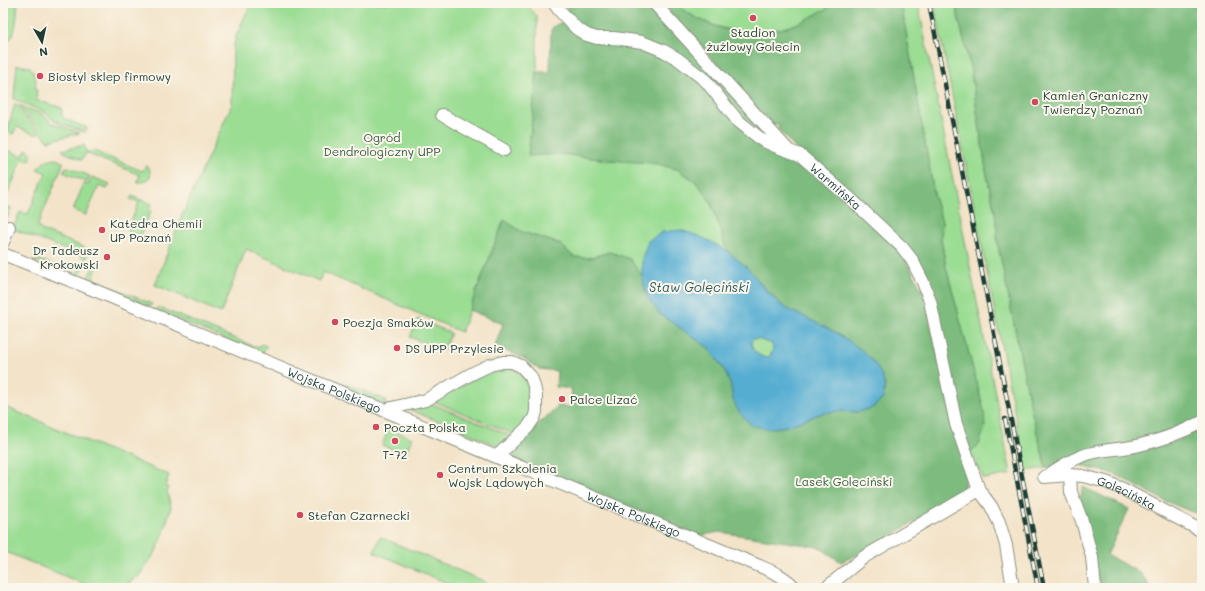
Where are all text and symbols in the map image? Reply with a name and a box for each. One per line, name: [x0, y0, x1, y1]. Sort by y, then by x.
marker: Stadion żużlowy Golęcin: [748, 13, 758, 23]
north arrow: [22, 22, 62, 62]
place label: Stadion żużlowy Golęcin: [706, 24, 800, 54]
text: N: [38, 44, 49, 60]
place label: Biostyl sklep firmowy: [48, 68, 171, 84]
marker: Biostyl sklep firmowy: [35, 71, 45, 81]
place label: Kamień Graniczny Twierdzy Poznań: [1043, 87, 1148, 117]
marker: Kamień Graniczny Twierdzy Poznań: [1030, 97, 1040, 107]
park label: Ogród Dendrologiczny UPP: [324, 129, 440, 159]
street label: Warmińska: [807, 159, 865, 213]
place label: Katedra Chemii UP Poznań: [110, 215, 202, 245]
marker: Katedra Chemii UP Poznań: [97, 225, 107, 235]
place label: Dr Tadeusz Krokowski: [33, 242, 99, 272]
marker: Dr Tadeusz Krokowski: [102, 252, 112, 262]
water label: Staw Golęciński: [649, 278, 749, 295]
place label: Poezja Smaków: [343, 314, 434, 330]
marker: Poezja Smaków: [330, 317, 340, 327]
place label: DS UPP Przylesie: [405, 340, 504, 356]
marker: DS UPP Przylesie: [392, 343, 402, 353]
street label: Wojska Polskiego: [285, 363, 384, 416]
place label: Palce Lizać: [570, 391, 637, 407]
marker: Palce Lizać: [557, 394, 567, 404]
place label: Poczta Polska: [384, 419, 466, 435]
marker: Poczta Polska: [371, 422, 381, 432]
marker: T-72: [390, 436, 400, 446]
place label: T-72: [382, 446, 408, 462]
place label: Centrum Szkolenia Wojsk Lądowych: [448, 460, 557, 490]
marker: Centrum Szkolenia Wojsk Lądowych: [435, 470, 445, 480]
street label: Golęcińska: [1096, 472, 1159, 513]
park label: Lasek Golęciński: [796, 473, 892, 489]
street label: Wojska Polskiego: [584, 487, 683, 540]
place label: Stefan Czarnecki: [308, 507, 410, 523]
marker: Stefan Czarnecki: [295, 510, 305, 520]

